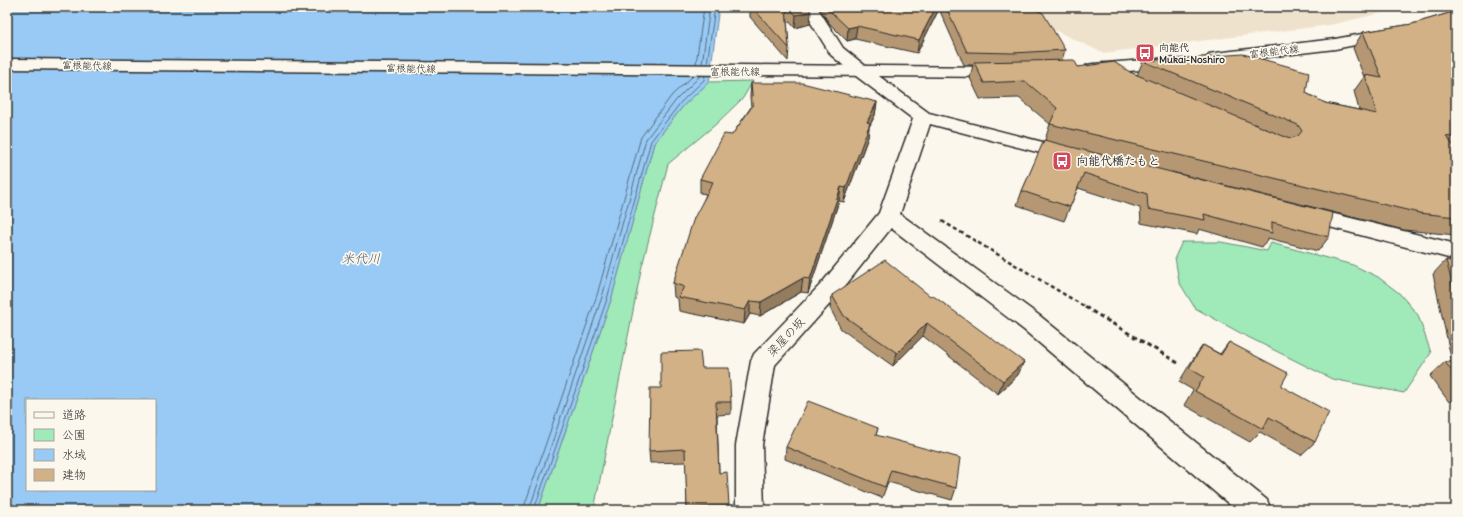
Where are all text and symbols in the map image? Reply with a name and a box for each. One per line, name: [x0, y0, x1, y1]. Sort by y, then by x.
place label: 向能代 Mukai-Noshiro: [1159, 41, 1225, 66]
bus stop icon: 向能代 Mukai-Noshiro: [1134, 42, 1156, 64]
street label: 富根能代線: [1248, 42, 1300, 61]
street label: 富根能代線: [62, 59, 112, 72]
street label: 富根能代線: [386, 62, 436, 75]
street label: 富根能代線: [710, 65, 760, 78]
bus stop icon: 向能代橋たもと: [1051, 150, 1073, 172]
place label: 向能代橋たもと: [1076, 153, 1160, 168]
water label: 米代川: [341, 250, 381, 267]
street label: 梁屋の坂: [764, 314, 807, 359]
legend: [26, 399, 156, 491]
text: 道路: [62, 407, 86, 422]
text: 公園: [62, 427, 86, 442]
text: 水域: [62, 447, 86, 462]
text: 建物: [62, 467, 86, 482]

